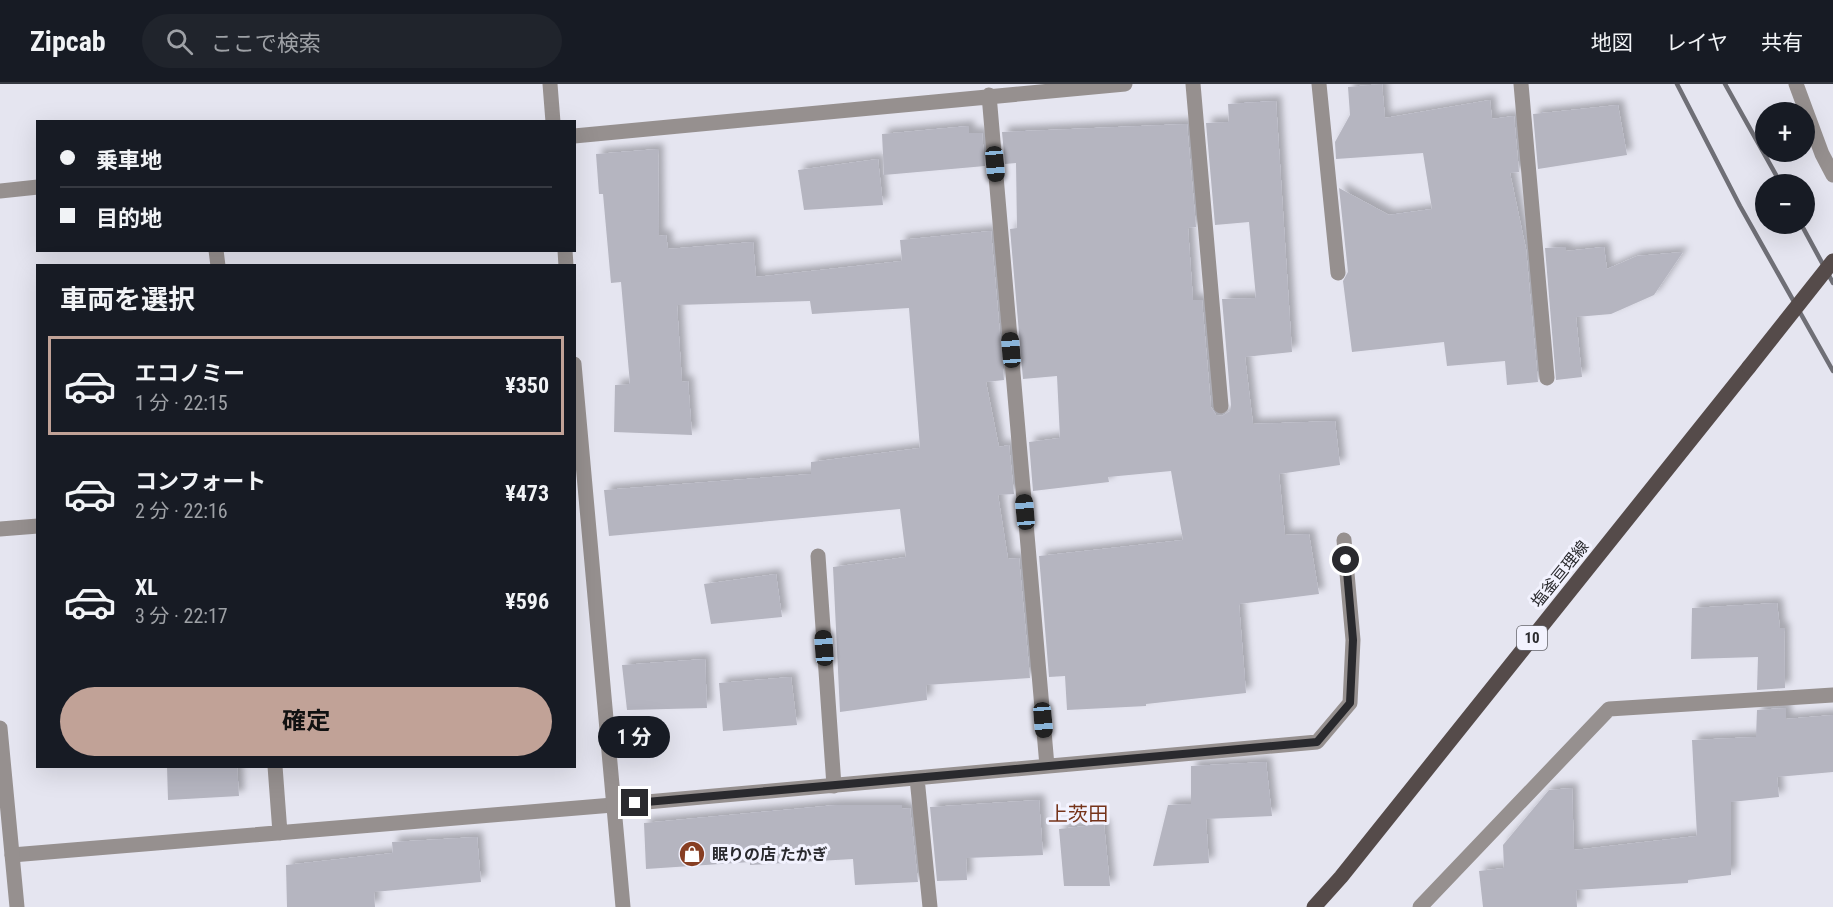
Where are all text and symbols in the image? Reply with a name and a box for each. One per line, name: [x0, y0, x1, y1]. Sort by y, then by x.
search box: [142, 14, 562, 68]
text: Zipcab: [30, 25, 106, 58]
icon: search: [163, 25, 196, 58]
text: ここで検索: [211, 31, 321, 56]
text: 地図: [1591, 31, 1633, 55]
text: レイヤ: [1666, 31, 1728, 55]
text: 共有: [1761, 31, 1803, 55]
map controls: [1755, 102, 1815, 234]
button: +: [1755, 102, 1815, 162]
car: [984, 145, 1006, 183]
text: 乗車地: [96, 148, 162, 173]
button: −: [1755, 174, 1815, 234]
text: 目的地: [96, 206, 162, 231]
text: 車両を選択: [60, 284, 195, 316]
car: [1000, 331, 1022, 369]
icon: car: [63, 359, 117, 413]
text: エコノミー: [135, 361, 245, 386]
text: ¥350: [505, 373, 549, 398]
text: 1 分 · 22:15: [135, 391, 228, 415]
icon: car: [63, 467, 117, 521]
text: コンフォート: [135, 469, 266, 494]
text: ¥473: [505, 481, 549, 506]
car: [1014, 493, 1036, 531]
text: 2 分 · 22:16: [135, 499, 228, 523]
street label: 塩釜亘理線: [1527, 537, 1593, 611]
route start: [1332, 546, 1359, 573]
icon: car: [63, 575, 117, 629]
text: XL: [135, 575, 158, 600]
text: ¥596: [505, 589, 549, 614]
text: 3 分 · 22:17: [135, 604, 228, 628]
road number: 10: [1517, 626, 1547, 650]
car: [814, 629, 834, 667]
button: 確定: [60, 687, 552, 756]
car: [1032, 701, 1054, 739]
callout: 1 分: [599, 716, 671, 758]
text: 1 分: [617, 725, 651, 749]
route end: [621, 789, 648, 816]
district label: 上茨田: [1048, 802, 1108, 826]
shop icon: 眠りの店 たかぎ: [677, 839, 707, 869]
place label: 眠りの店 たかぎ: [712, 845, 828, 864]

